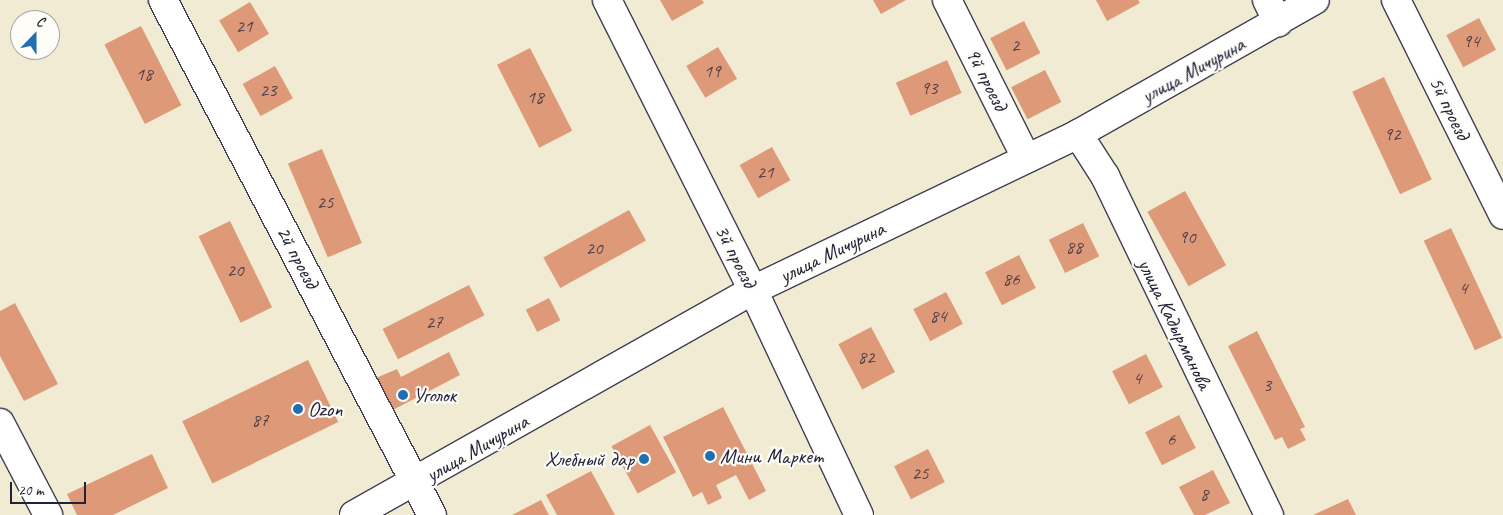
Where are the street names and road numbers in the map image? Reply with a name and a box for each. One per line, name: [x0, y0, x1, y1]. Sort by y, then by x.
street label: улица Мичурина: [1137, 31, 1249, 109]
street label: 9й проезд: [961, 43, 1013, 115]
street label: 5й проезд: [1424, 72, 1476, 144]
street label: улица Мичурина: [775, 216, 889, 288]
street label: 3й проезд: [710, 220, 762, 292]
street label: 2й проезд: [271, 222, 325, 292]
street label: улица Кадырманова: [1132, 254, 1218, 394]
street label: улица Мичурина: [421, 408, 533, 488]

